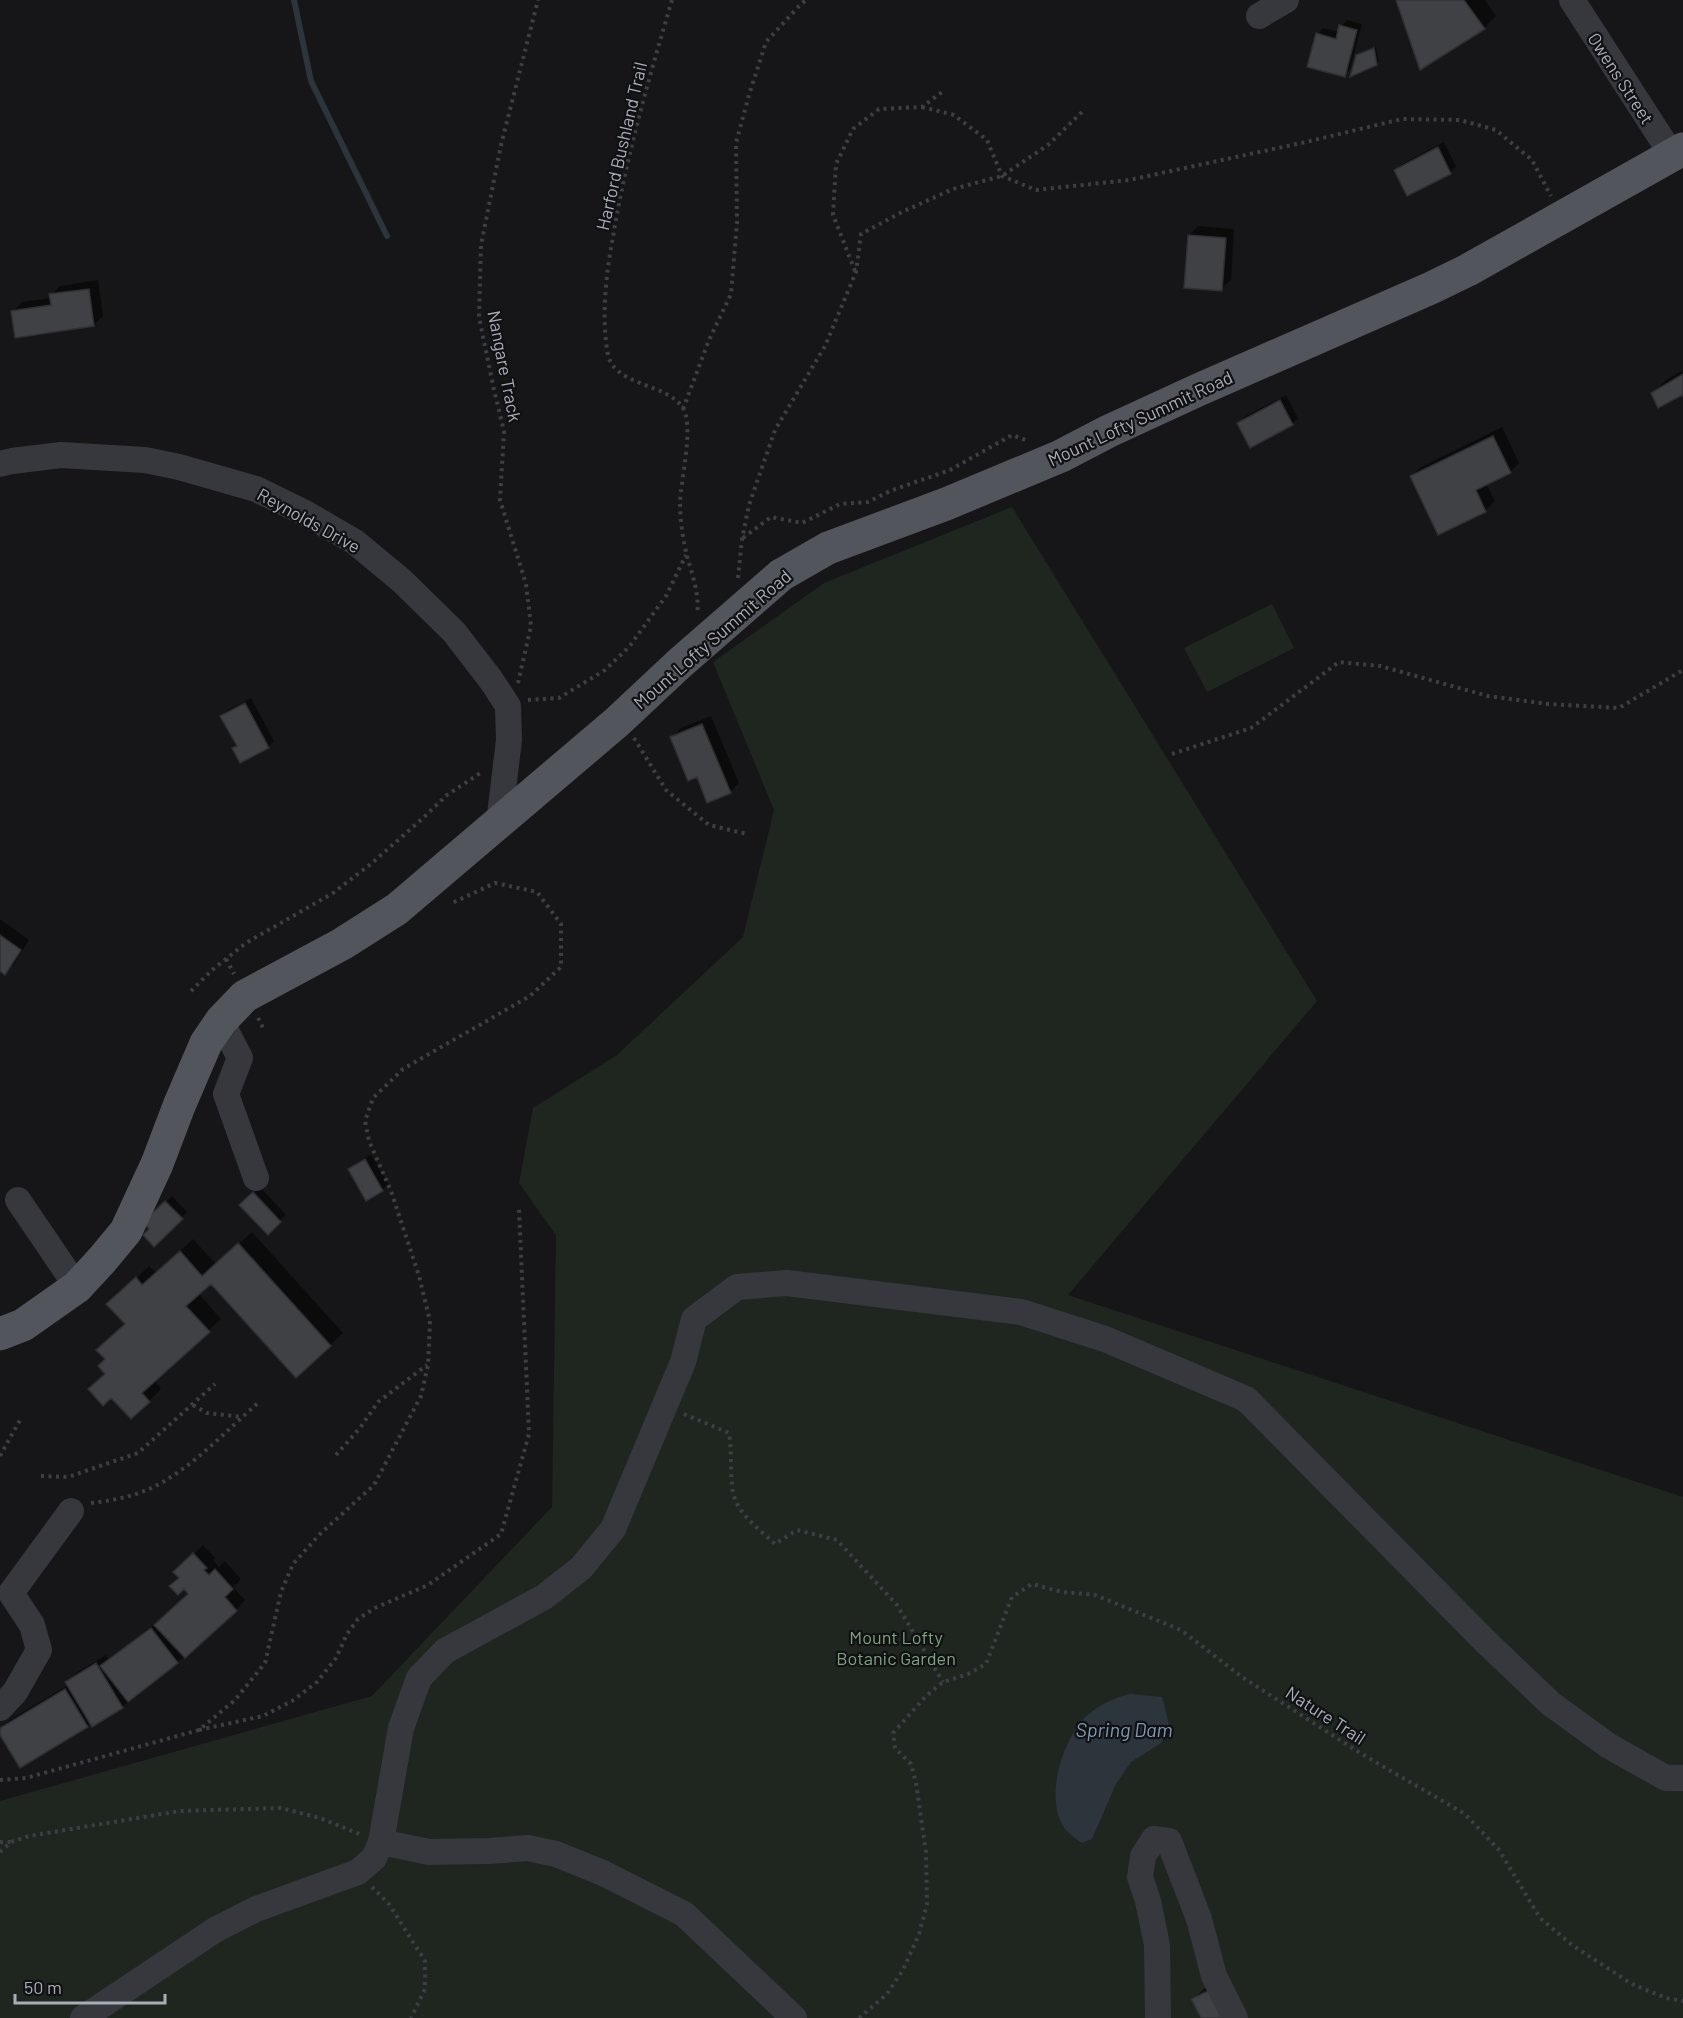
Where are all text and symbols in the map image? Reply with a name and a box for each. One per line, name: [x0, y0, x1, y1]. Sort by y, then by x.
street label: Owens Street: [1583, 28, 1659, 128]
street label: Harford Bushland Trail: [591, 60, 651, 232]
street label: Nangare Track: [483, 308, 527, 424]
street label: Mount Lofty Summit Road: [1044, 365, 1236, 471]
street label: Reynolds Drive: [254, 483, 364, 557]
street label: Mount Lofty Summit Road: [629, 565, 795, 713]
park label: Mount Lofty Botanic Garden: [836, 1626, 956, 1669]
street label: Nature Trail: [1282, 1681, 1370, 1749]
water label: Spring Dam: [1075, 1717, 1173, 1741]
scale bar: [15, 1967, 165, 2005]
text: 50 m: [24, 1976, 62, 1998]

